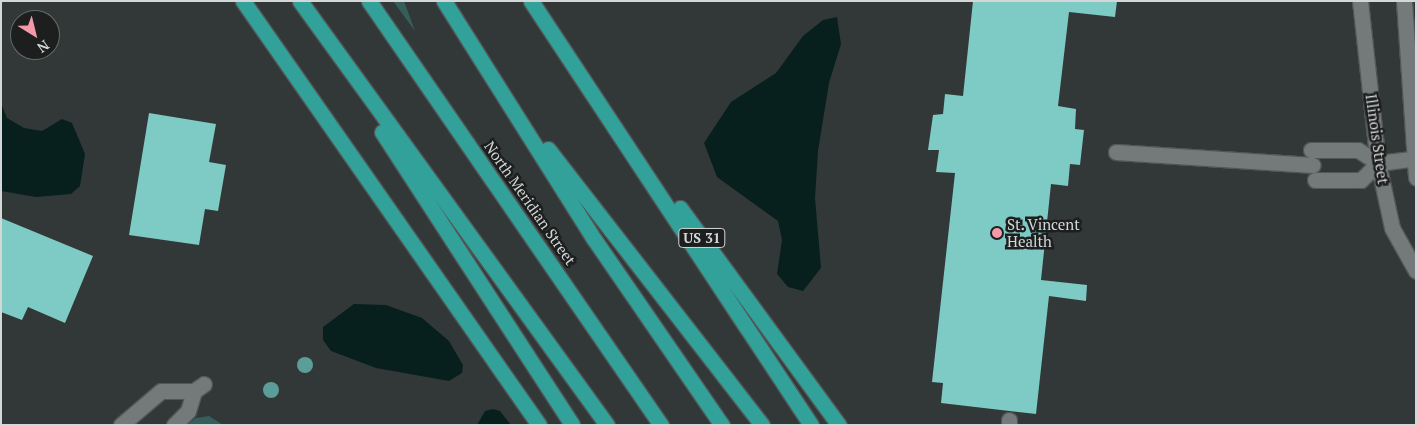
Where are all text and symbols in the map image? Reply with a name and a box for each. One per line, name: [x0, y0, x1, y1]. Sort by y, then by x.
north arrow: [10, 10, 60, 60]
text: N: [34, 36, 53, 58]
street label: Illinois Street: [1362, 93, 1392, 185]
street label: North Meridian Street: [481, 138, 579, 268]
place label: St. Vincent Health: [1007, 215, 1081, 250]
road number: US 31: [678, 227, 726, 250]
marker: St. Vincent Health: [991, 227, 1003, 239]

